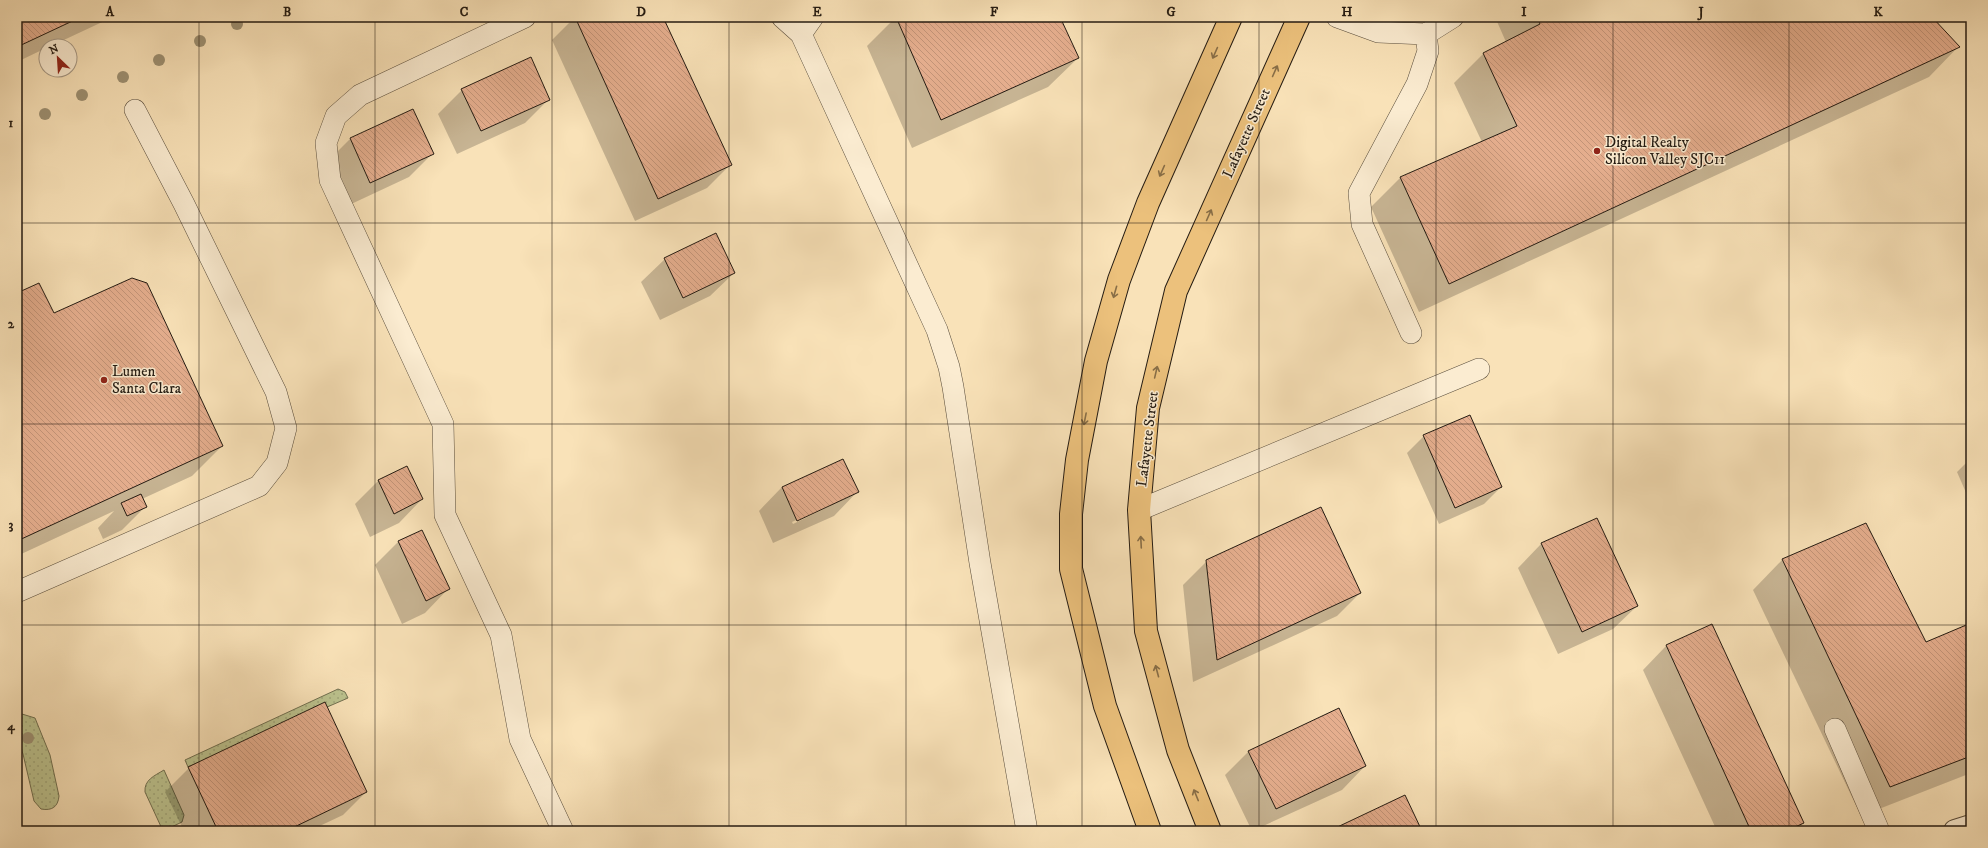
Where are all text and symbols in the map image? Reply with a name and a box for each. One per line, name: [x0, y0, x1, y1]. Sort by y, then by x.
text: A: [105, 4, 115, 20]
text: B: [283, 4, 291, 20]
text: C: [460, 4, 469, 20]
text: D: [636, 4, 646, 20]
text: E: [812, 4, 822, 20]
text: F: [990, 4, 999, 20]
text: G: [1166, 4, 1176, 20]
text: H: [1342, 4, 1353, 20]
text: I: [1521, 4, 1527, 20]
text: J: [1696, 4, 1704, 21]
text: K: [1873, 4, 1883, 20]
north arrow: [38, 38, 78, 78]
text: N: [47, 42, 61, 58]
one-way arrow: [1211, 46, 1218, 58]
one-way arrow: [1271, 65, 1279, 77]
street label: Lafayette Street: [1218, 85, 1275, 181]
text: 1: [9, 115, 14, 131]
place label: Digital Realty Silicon Valley SJC11: [1605, 133, 1725, 169]
marker: Digital Realty Silicon Valley SJC11: [1592, 146, 1602, 156]
one-way arrow: [1158, 165, 1165, 177]
one-way arrow: [1206, 209, 1213, 221]
one-way arrow: [1111, 286, 1119, 299]
text: 2: [8, 316, 15, 332]
place label: Lumen Santa Clara: [112, 362, 182, 398]
one-way arrow: [1152, 366, 1160, 379]
marker: Lumen Santa Clara: [99, 375, 109, 385]
street label: Lafayette Street: [1132, 390, 1163, 488]
one-way arrow: [1081, 412, 1089, 425]
text: 3: [9, 517, 14, 533]
one-way arrow: [1137, 536, 1145, 549]
one-way arrow: [1153, 665, 1160, 678]
text: 4: [6, 718, 15, 735]
one-way arrow: [1191, 789, 1199, 801]

